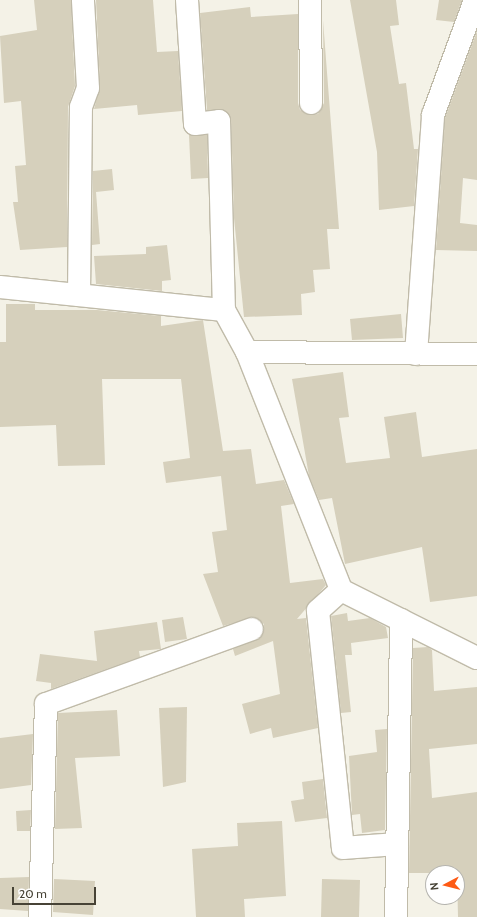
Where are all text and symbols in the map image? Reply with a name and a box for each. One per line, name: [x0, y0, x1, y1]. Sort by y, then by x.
north arrow: [425, 865, 465, 905]
scale bar: [14, 879, 98, 905]
text: N: [427, 882, 442, 891]
text: 20 m: [19, 886, 47, 901]

